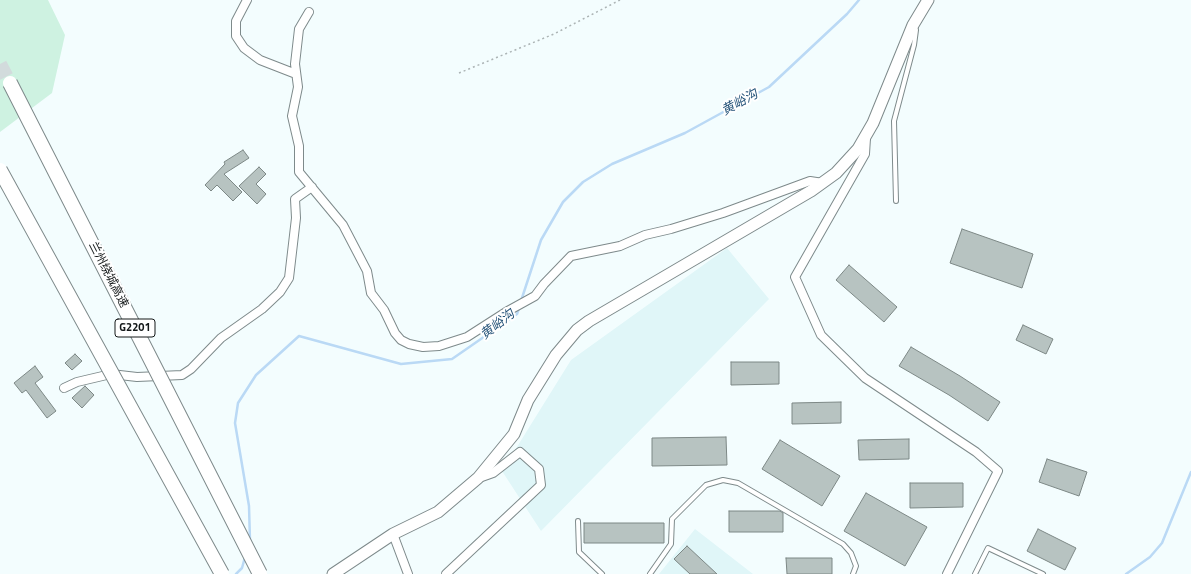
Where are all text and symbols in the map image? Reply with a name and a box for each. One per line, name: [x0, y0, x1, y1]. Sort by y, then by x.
water label: 黄峪沟: [719, 87, 761, 119]
street label: 兰州绕城高速: [85, 240, 131, 310]
water label: 黄峪沟: [478, 307, 518, 343]
road number: G2201: [115, 319, 155, 337]

